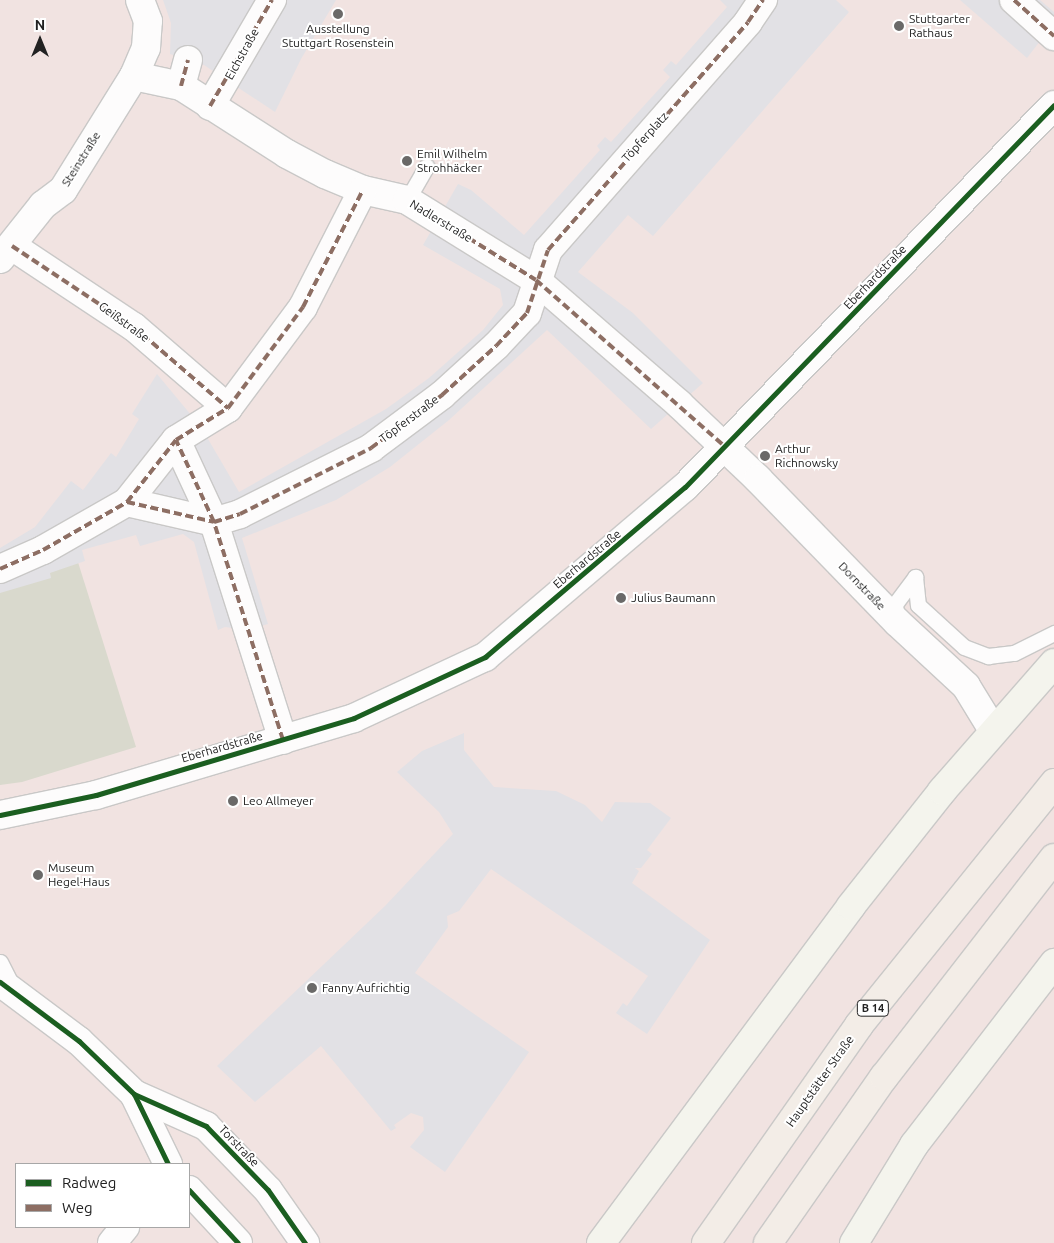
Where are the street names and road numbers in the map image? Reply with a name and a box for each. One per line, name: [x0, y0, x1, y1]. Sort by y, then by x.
street label: Eichstraße: [222, 26, 262, 82]
street label: Töpferplatz: [619, 109, 671, 165]
street label: Steinstraße: [59, 129, 103, 189]
street label: Nadlerstraße: [407, 197, 475, 245]
street label: Eberhardstraße: [841, 242, 909, 312]
street label: Geißstraße: [96, 299, 152, 345]
street label: Töpferstraße: [377, 392, 441, 446]
street label: Eberhardstraße: [550, 526, 624, 592]
street label: Dornstraße: [836, 559, 888, 613]
street label: Eberhardstraße: [180, 729, 264, 765]
road number: B 14: [857, 1000, 889, 1016]
street label: Hauptstätter Straße: [783, 1033, 857, 1129]
street label: Torstraße: [216, 1122, 262, 1170]

